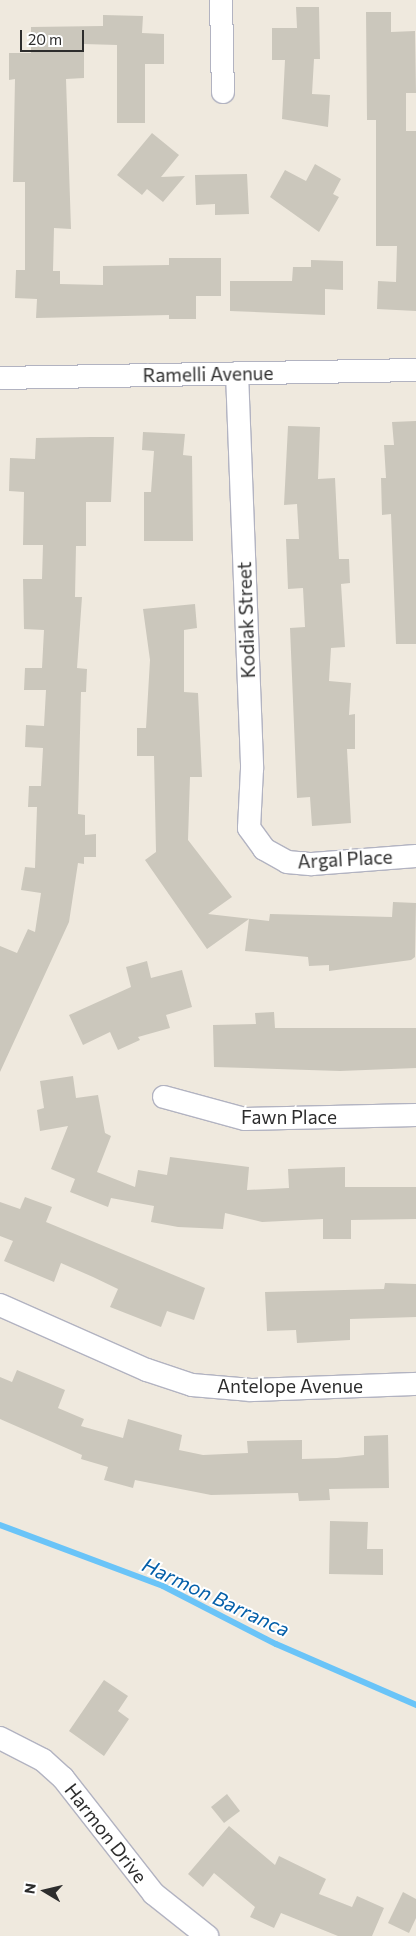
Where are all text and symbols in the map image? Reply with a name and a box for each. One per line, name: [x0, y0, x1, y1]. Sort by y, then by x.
scale bar: [22, 20, 86, 52]
text: 20 m: [28, 30, 62, 48]
street label: Ramelli Avenue: [142, 361, 274, 387]
street label: Kodiak Street: [233, 561, 259, 679]
street label: Argal Place: [297, 845, 393, 873]
street label: Fawn Place: [241, 1106, 337, 1128]
street label: Antelope Avenue: [217, 1375, 363, 1397]
water label: Harmon Barranca: [139, 1552, 293, 1642]
street label: Harmon Drive: [60, 1779, 152, 1887]
north arrow: [20, 1866, 70, 1916]
text: N: [20, 1882, 39, 1895]

